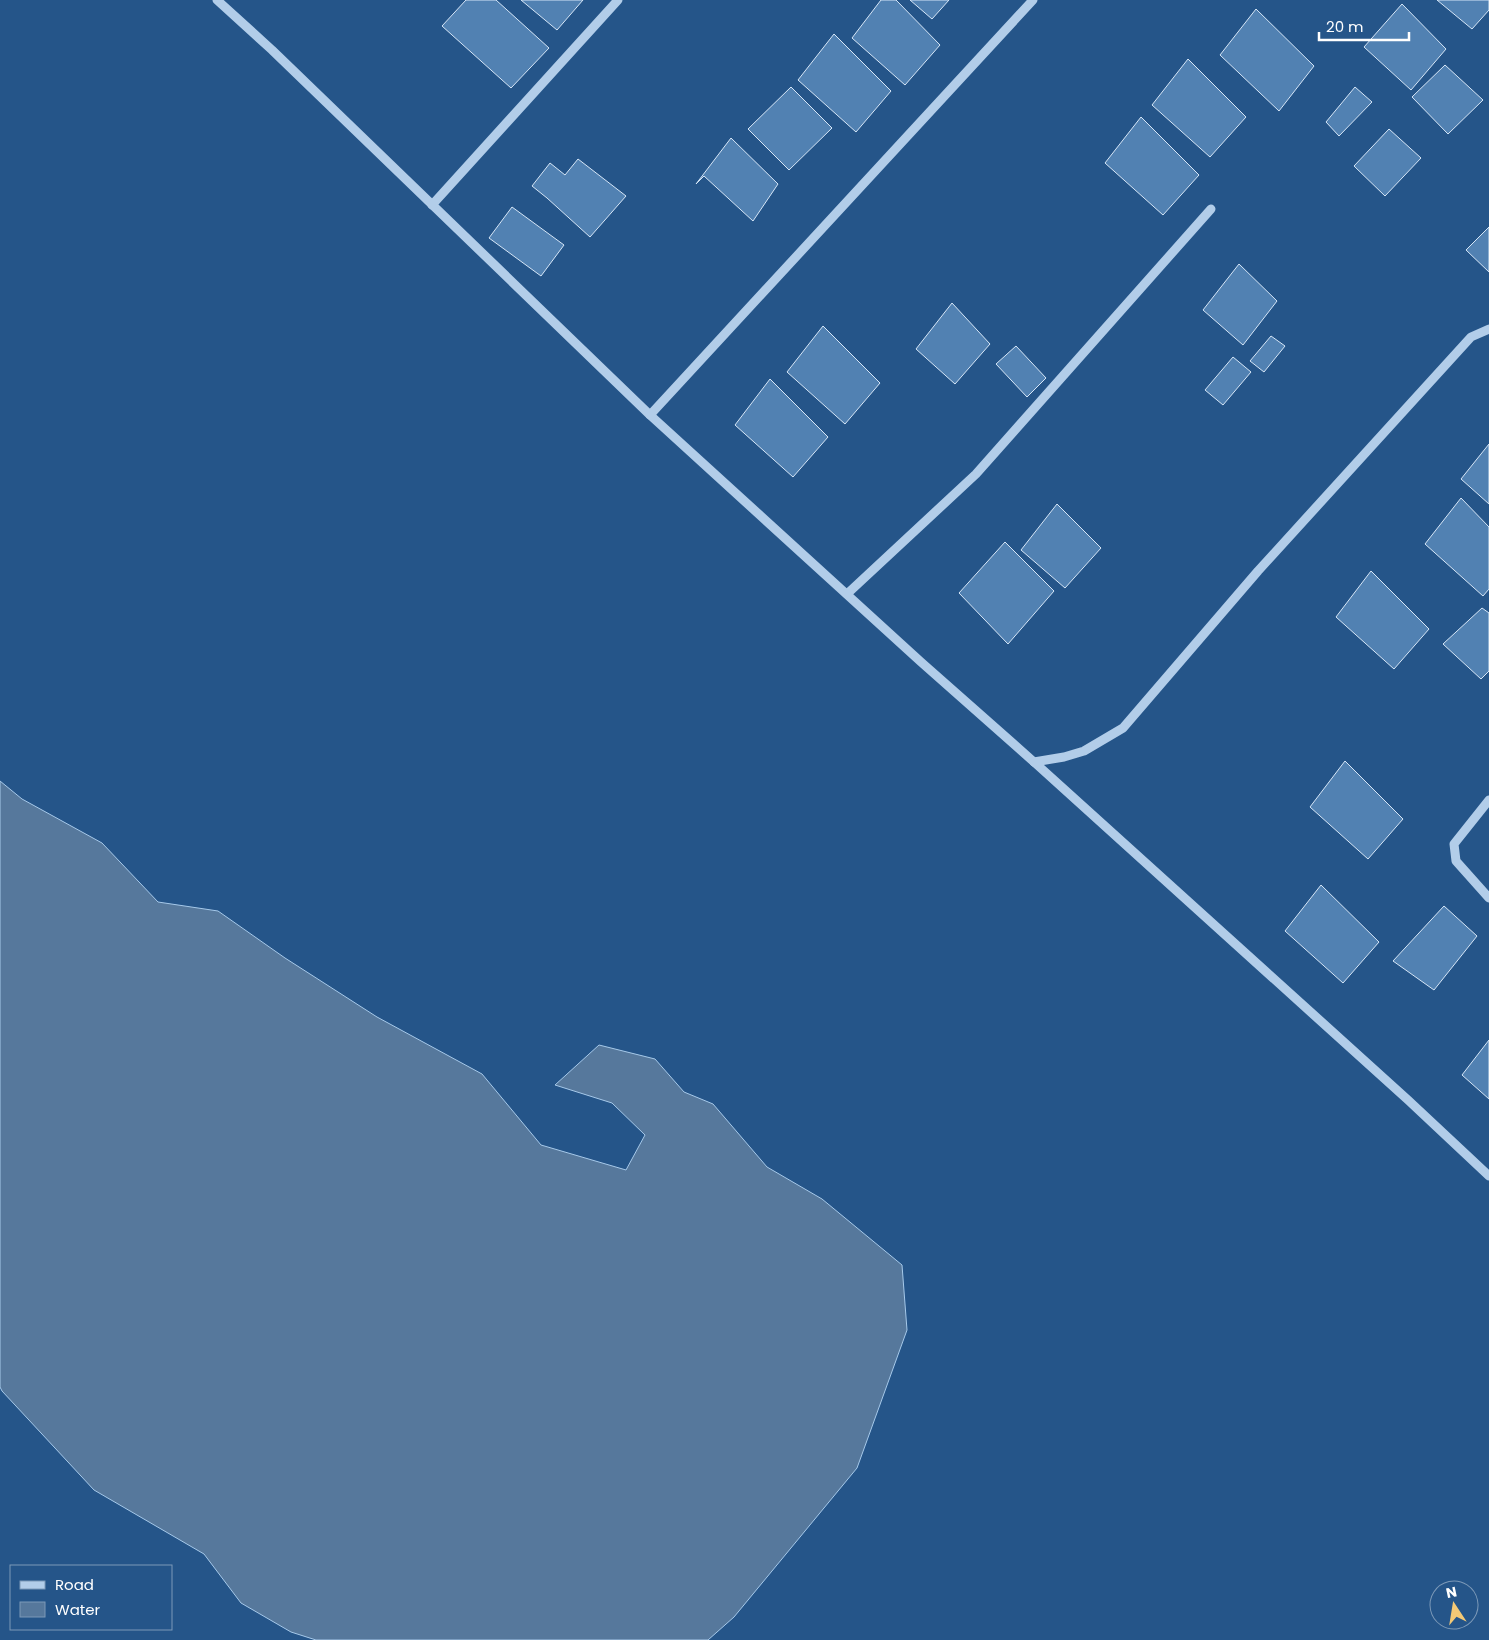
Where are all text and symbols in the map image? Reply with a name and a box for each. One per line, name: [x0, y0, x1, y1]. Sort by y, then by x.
scale bar: [1319, 10, 1409, 42]
text: 20 m: [1326, 16, 1364, 37]
legend: [10, 1565, 172, 1630]
text: Road: [55, 1574, 94, 1595]
north arrow: [1429, 1580, 1479, 1630]
text: N: [1444, 1581, 1459, 1603]
text: Water: [55, 1599, 101, 1620]

